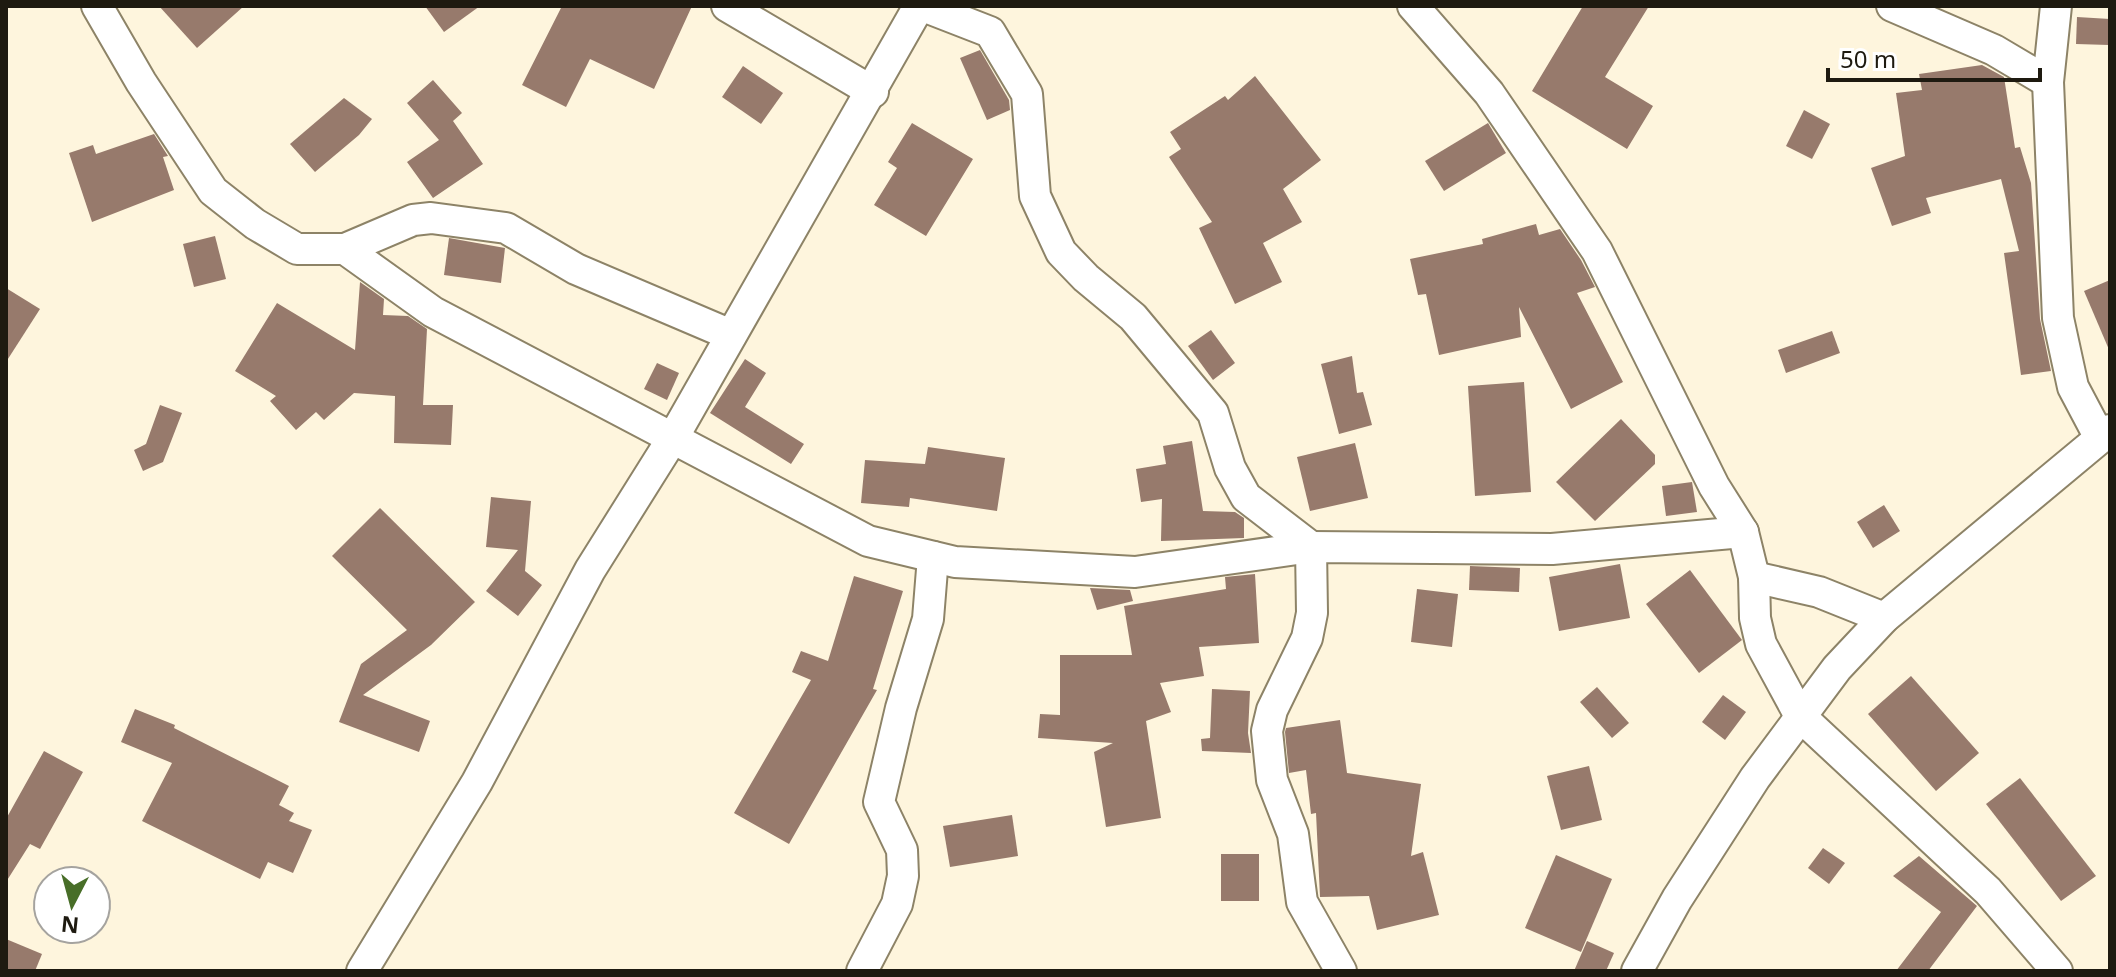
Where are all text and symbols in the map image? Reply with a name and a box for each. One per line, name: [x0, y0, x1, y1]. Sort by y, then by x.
scale bar: [1828, 32, 2040, 82]
text: 50 m: [1840, 42, 1896, 75]
north arrow: [32, 865, 112, 945]
text: N: [59, 910, 80, 942]

